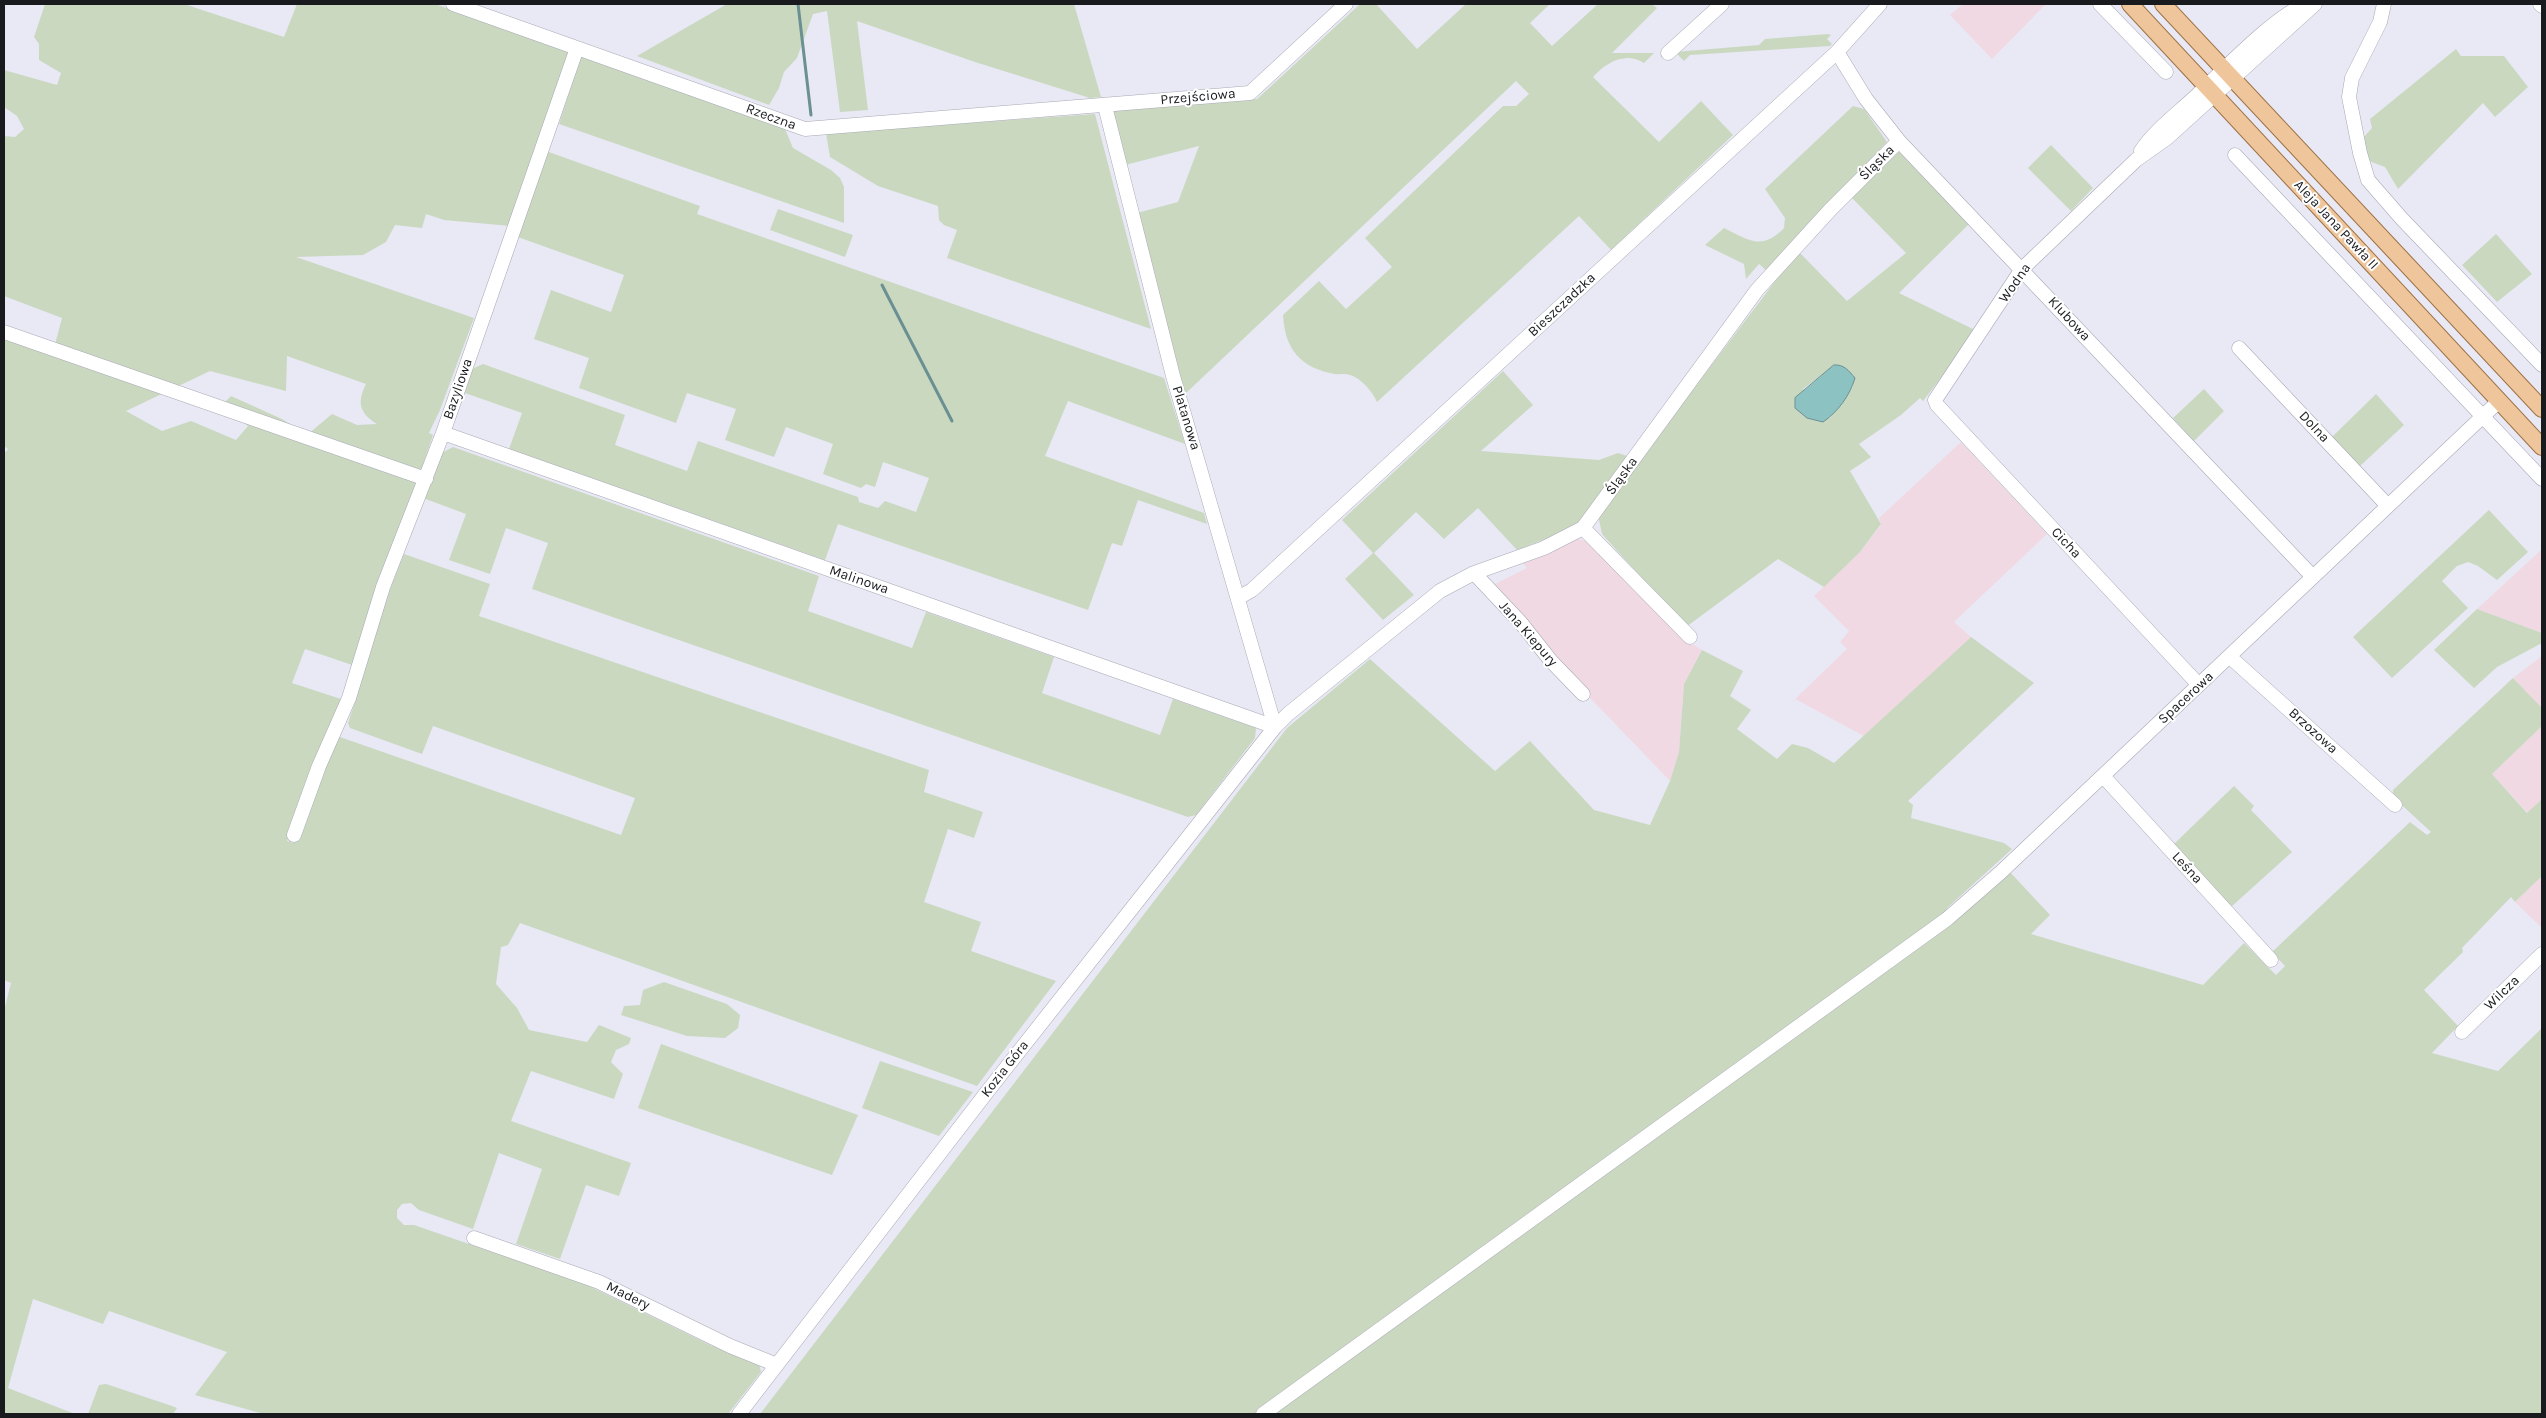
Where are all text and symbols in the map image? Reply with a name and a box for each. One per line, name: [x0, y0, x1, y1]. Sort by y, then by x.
street label: Przejściowa: [1160, 85, 1236, 109]
street label: Rzeczna: [743, 100, 799, 134]
street label: Śląska: [1856, 142, 1898, 184]
street label: Aleja Jana Pawła II: [2290, 177, 2382, 273]
street label: Wodna: [1995, 260, 2035, 306]
street label: Bieszczadzka: [1525, 269, 1599, 341]
street label: Klubowa: [2044, 293, 2094, 345]
street label: Bazyliowa: [440, 356, 476, 422]
street label: Platanowa: [1168, 384, 1204, 452]
street label: Dolna: [2295, 408, 2333, 446]
street label: Śląska: [1603, 454, 1641, 498]
street label: Cicha: [2048, 524, 2084, 562]
street label: Malinowa: [827, 562, 891, 598]
street label: Jana Kiepury: [1495, 598, 1561, 670]
street label: Spacerowa: [2155, 668, 2217, 728]
street label: Brzozowa: [2285, 705, 2341, 757]
street label: Leśna: [2168, 849, 2206, 887]
street label: Wilcza: [2481, 972, 2523, 1014]
street label: Kozia Góra: [978, 1037, 1032, 1101]
street label: Madery: [603, 1278, 653, 1314]

